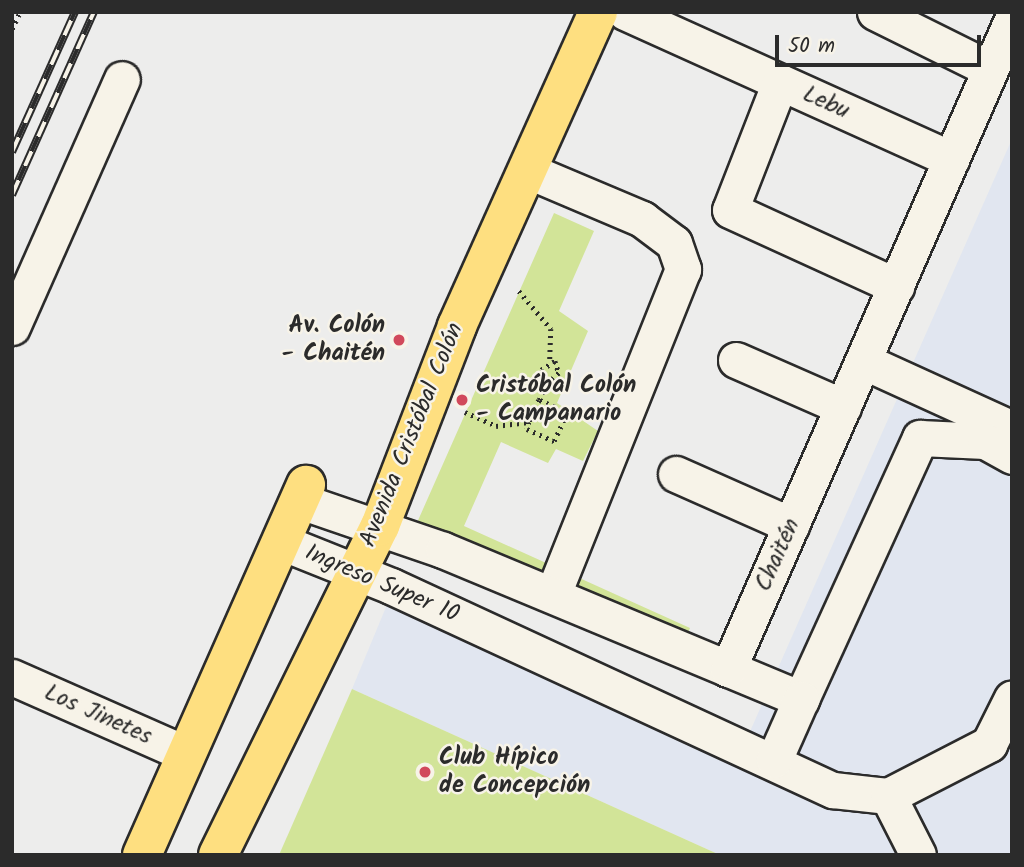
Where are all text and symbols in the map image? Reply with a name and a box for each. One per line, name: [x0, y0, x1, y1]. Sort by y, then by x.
scale bar: [779, 21, 986, 65]
text: 50 m: [788, 30, 835, 63]
street label: Lebu: [798, 80, 854, 126]
place label: Av. Colón - Chaitén: [281, 312, 385, 368]
street label: Avenida Cristóbal Colón: [354, 319, 470, 551]
marker: Av. Colón - Chaitén: [391, 332, 407, 348]
place label: Cristóbal Colón - Campanario: [476, 372, 636, 428]
marker: Cristóbal Colón - Campanario: [454, 392, 470, 408]
street label: Chaitén: [749, 514, 807, 596]
street label: Ingreso Super 10: [301, 539, 463, 629]
street label: Los Jinetes: [40, 679, 156, 751]
place label: Club Hípico de Concepción: [439, 744, 590, 800]
marker: Club Hípico de Concepción: [417, 764, 433, 780]

